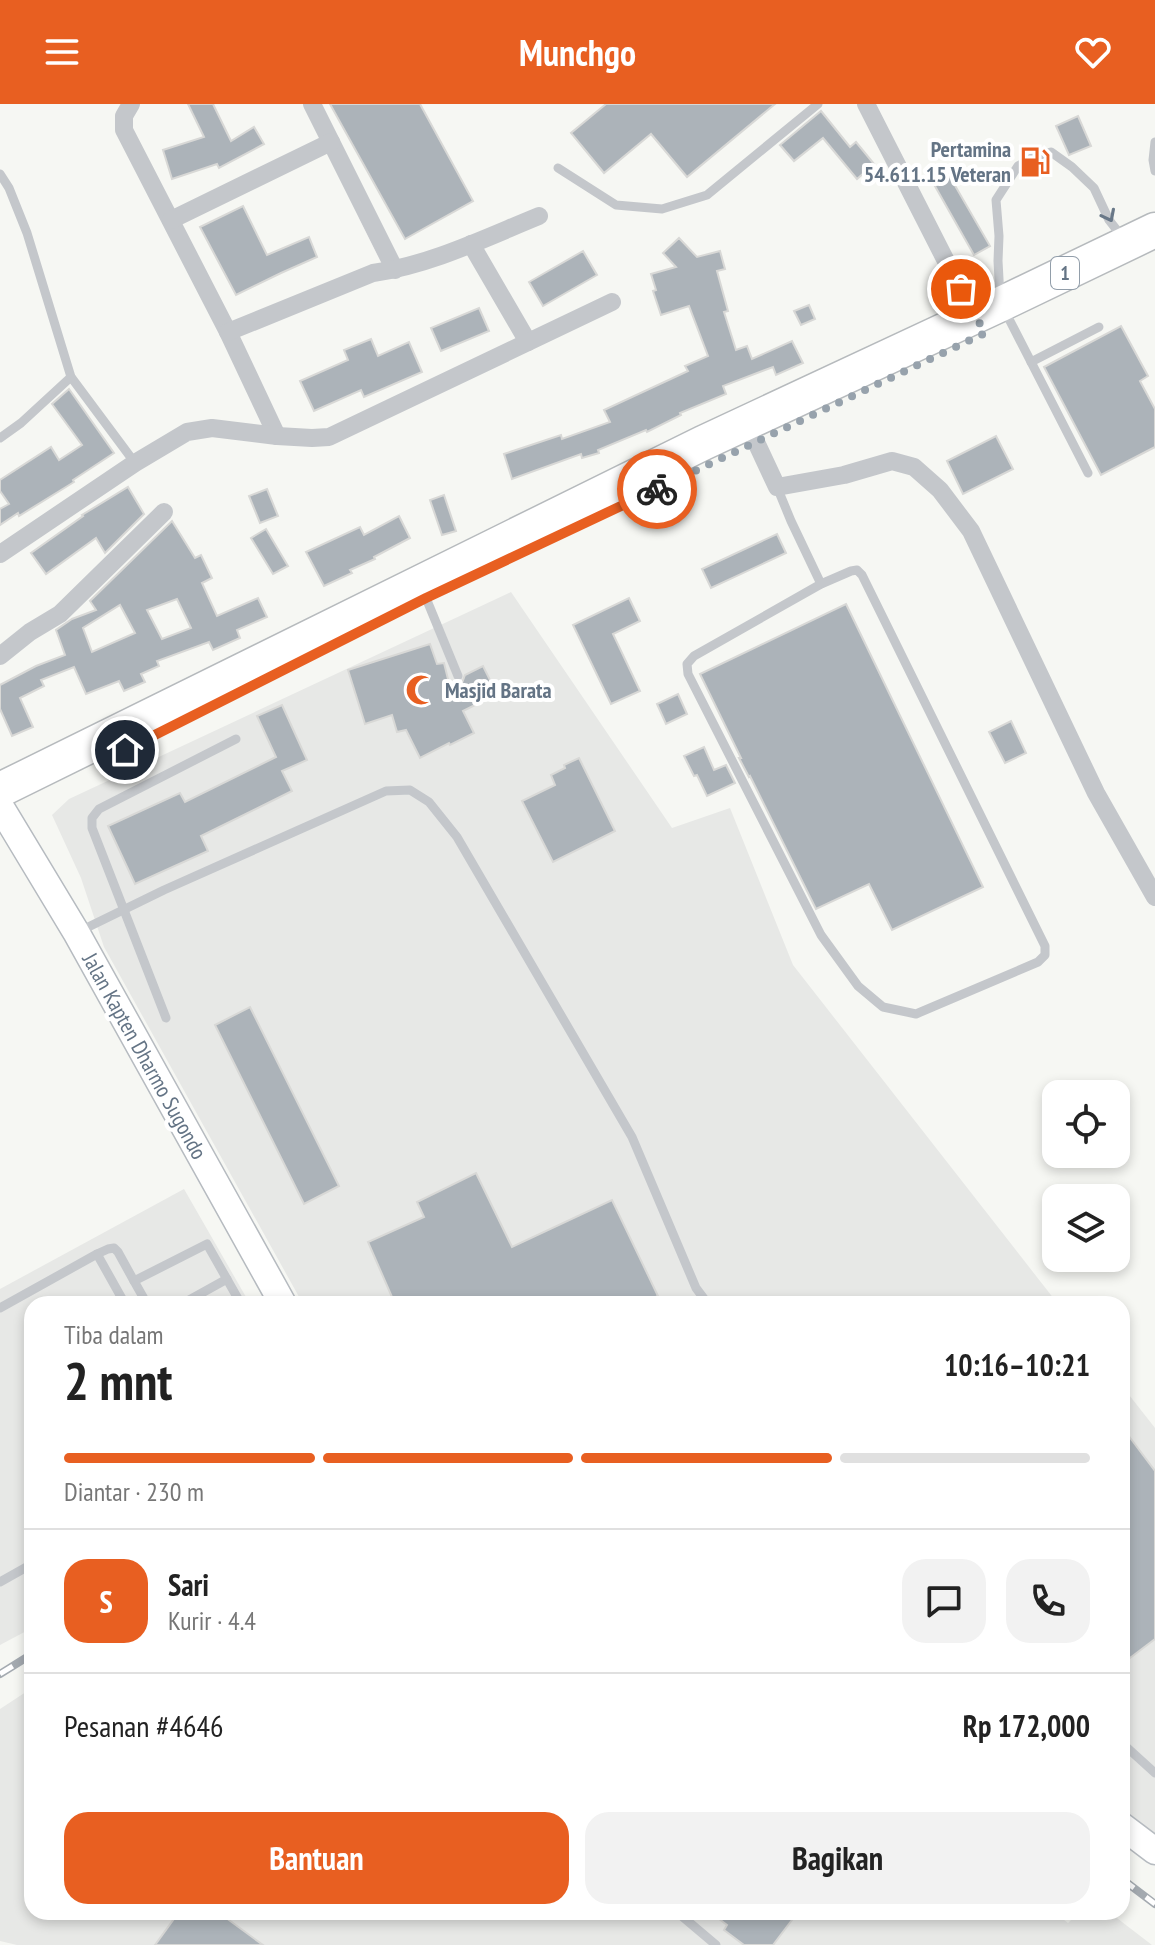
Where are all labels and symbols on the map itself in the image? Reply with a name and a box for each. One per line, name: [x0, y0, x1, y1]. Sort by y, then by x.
place label: Pertamina 54.611.15 Veteran: [864, 135, 1011, 188]
fuel station icon: Pertamina 54.611.15 Veteran: [1018, 145, 1052, 179]
one-way arrow: [1099, 208, 1115, 223]
pin: [927, 255, 995, 323]
road number: 1: [1051, 257, 1079, 289]
courier: [617, 449, 697, 529]
mosque icon: Masjid Barata: [404, 673, 438, 707]
place label: Masjid Barata: [445, 676, 551, 704]
pin: [91, 716, 159, 784]
street label: Jalan Kapten Dharmo Sugondo: [76, 947, 213, 1164]

